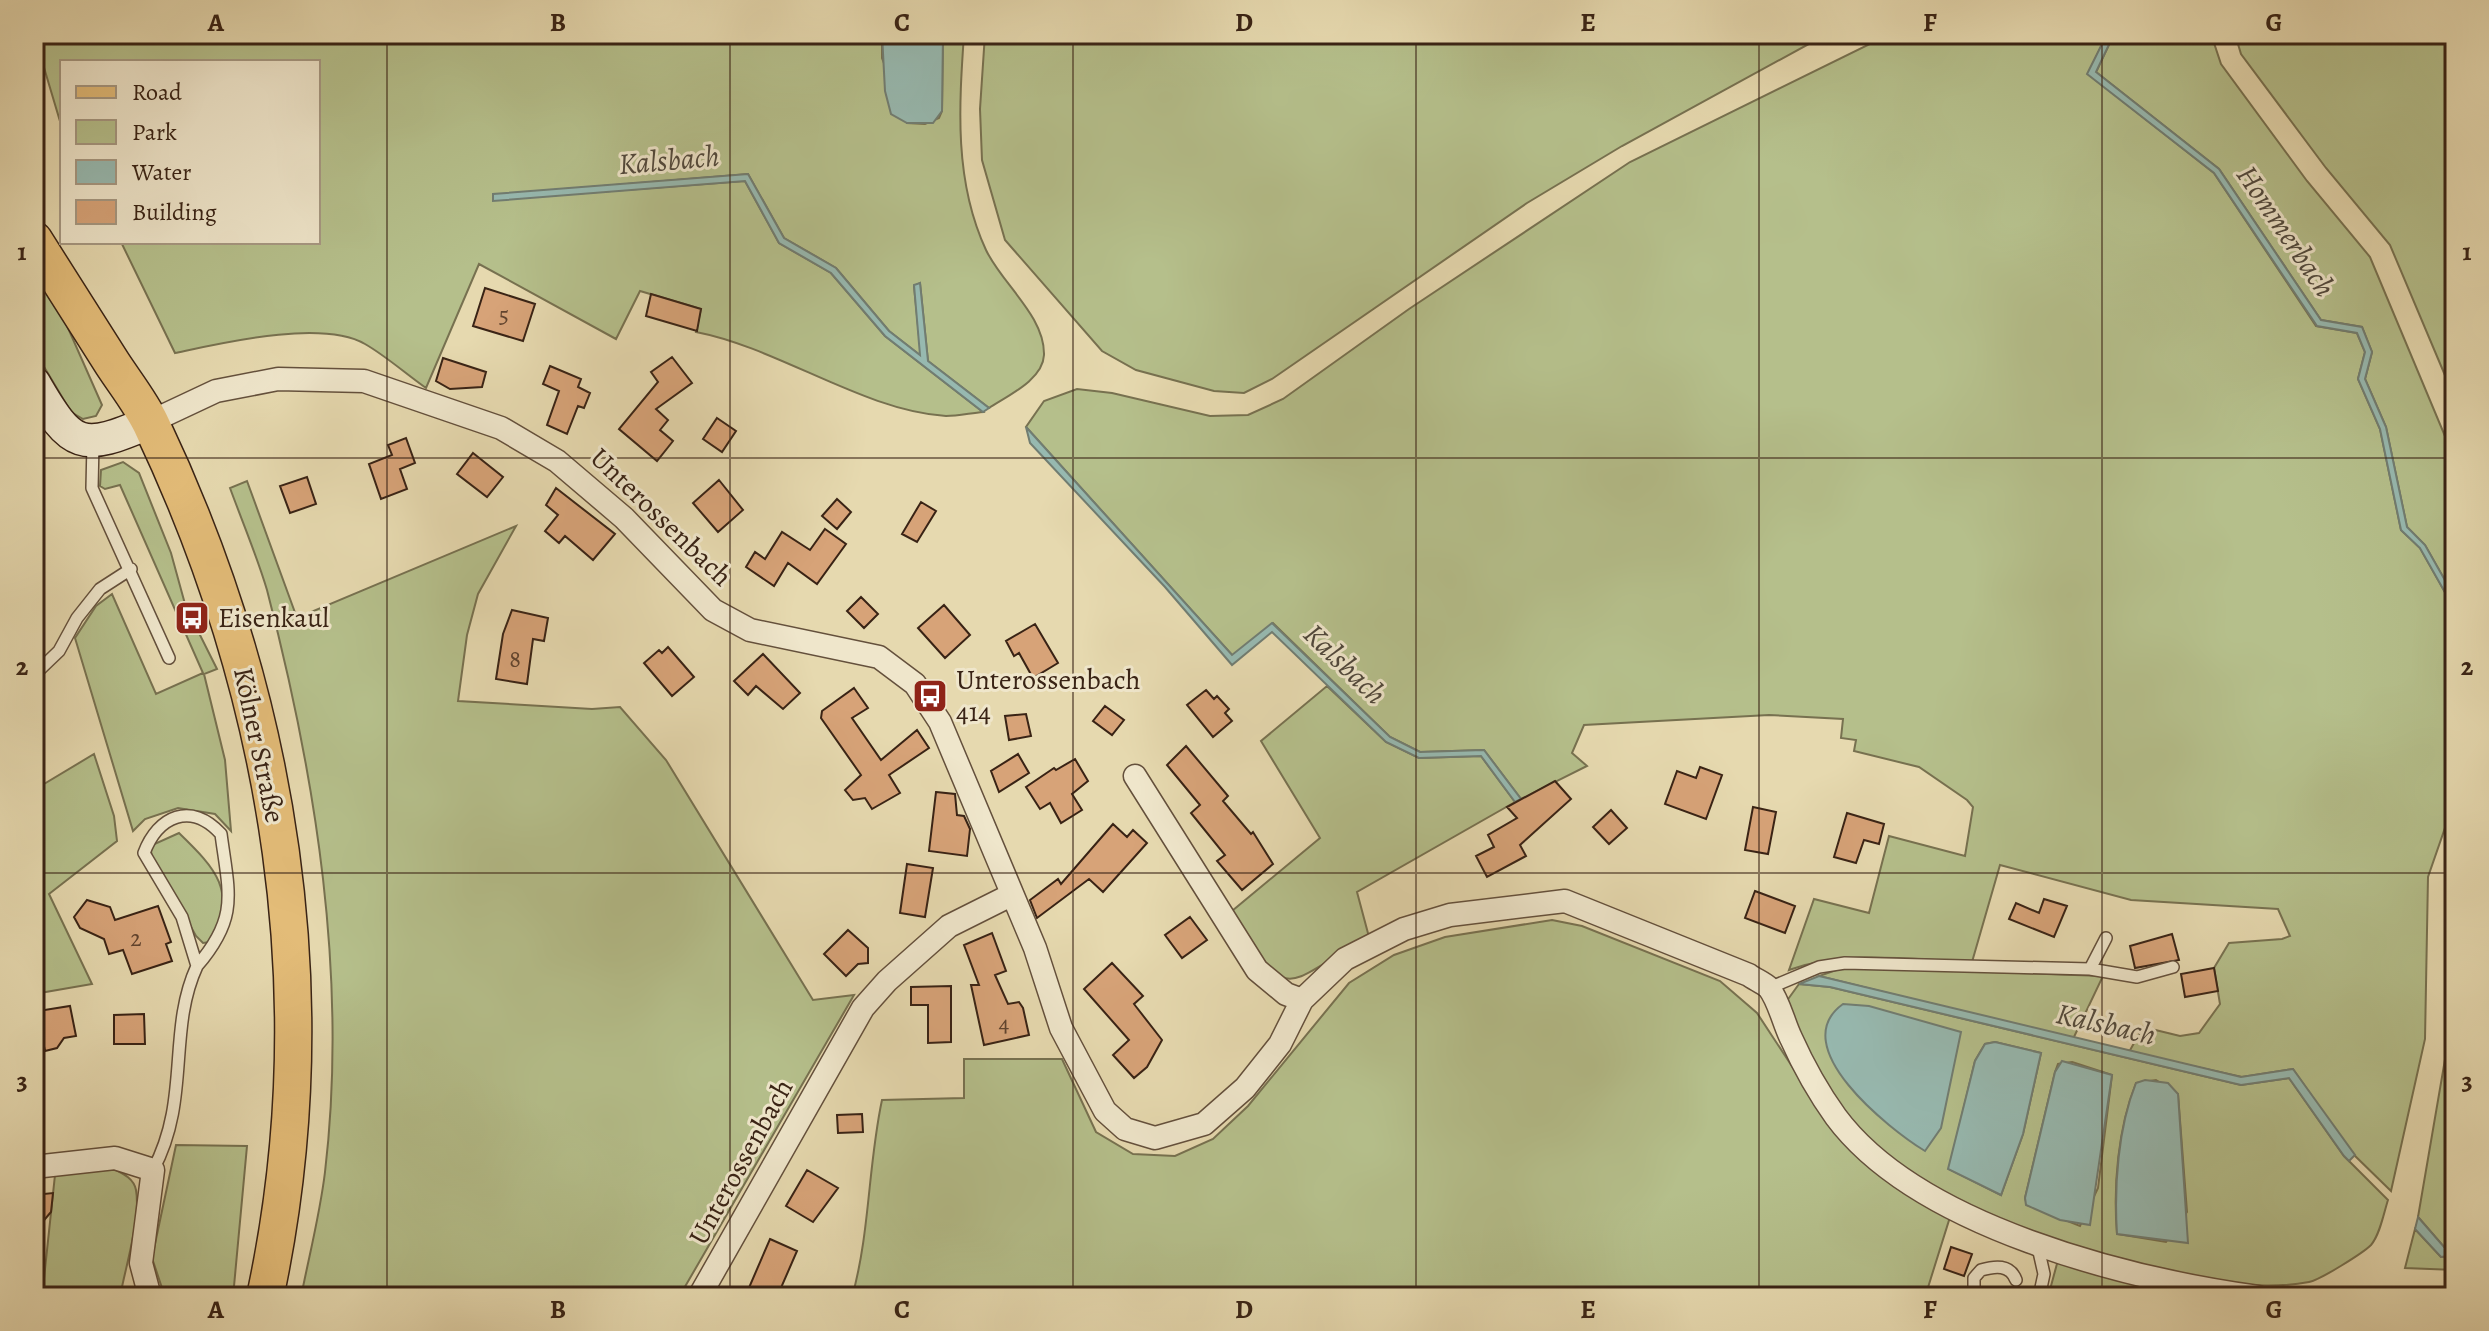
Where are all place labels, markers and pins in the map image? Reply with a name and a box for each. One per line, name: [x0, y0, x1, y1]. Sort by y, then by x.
bus stop icon: Eisenkaul: [173, 599, 211, 637]
place label: Eisenkaul: [218, 599, 329, 637]
place label: Unterossenbach 414: [956, 661, 1141, 731]
bus stop icon: Unterossenbach 414: [911, 677, 949, 715]

